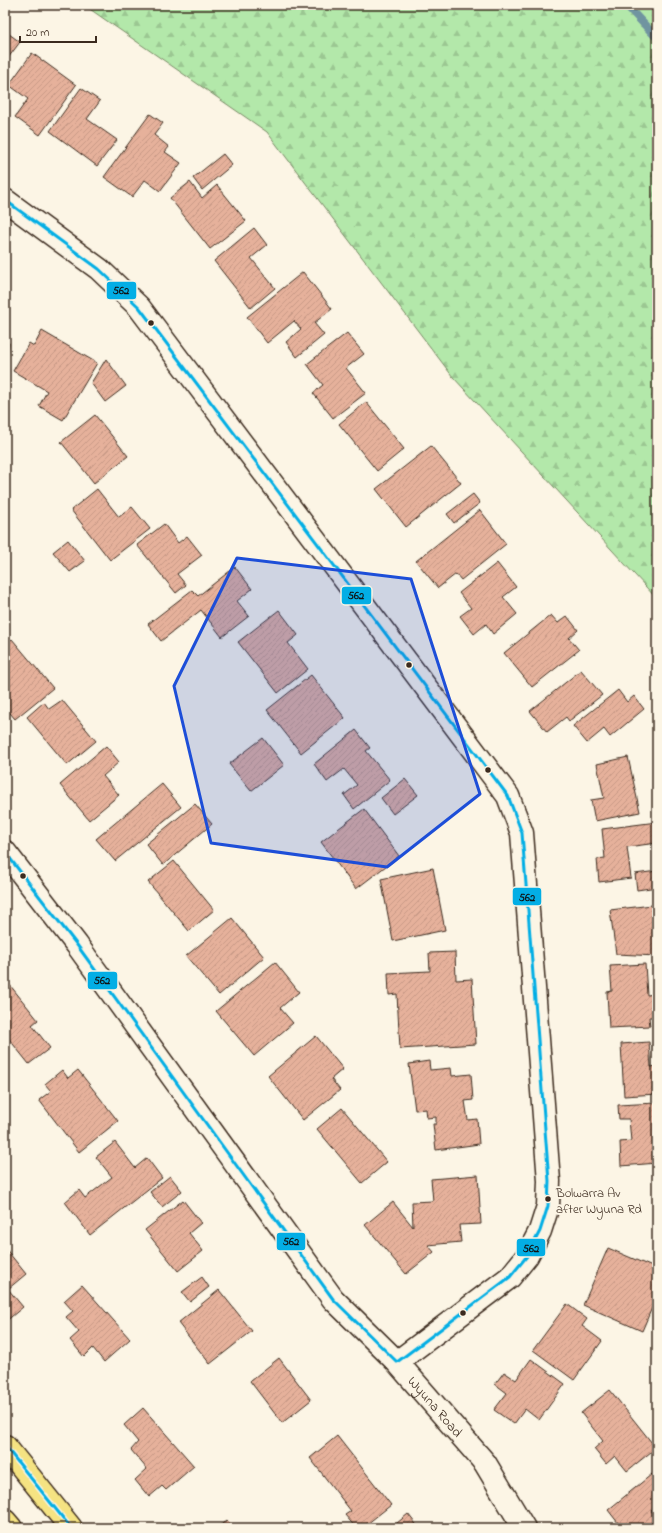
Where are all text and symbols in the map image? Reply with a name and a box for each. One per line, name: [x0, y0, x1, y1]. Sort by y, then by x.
scale bar: [20, 18, 96, 44]
text: 20 m: [26, 24, 49, 42]
line badge: 562: [106, 281, 137, 300]
text: 562: [113, 283, 130, 299]
unlabelled marker: [146, 318, 156, 328]
line badge: 562: [341, 586, 372, 605]
text: 562: [348, 588, 365, 604]
unlabelled marker: [404, 660, 414, 670]
unlabelled marker: [483, 765, 493, 775]
unlabelled marker: [18, 871, 28, 881]
line badge: 562: [512, 887, 542, 906]
text: 562: [519, 890, 536, 906]
line badge: 562: [87, 971, 118, 990]
text: 562: [94, 973, 111, 989]
place label: Bolwarra Av after Wyuna Rd: [555, 1184, 643, 1220]
marker: Bolwarra Av after Wyuna Rd: [543, 1194, 553, 1204]
line badge: 562: [276, 1232, 306, 1251]
text: 562: [283, 1234, 300, 1250]
line badge: 562: [516, 1238, 546, 1257]
text: 562: [523, 1241, 540, 1257]
unlabelled marker: [458, 1308, 468, 1318]
street label: Wyuna Road: [402, 1372, 467, 1443]

